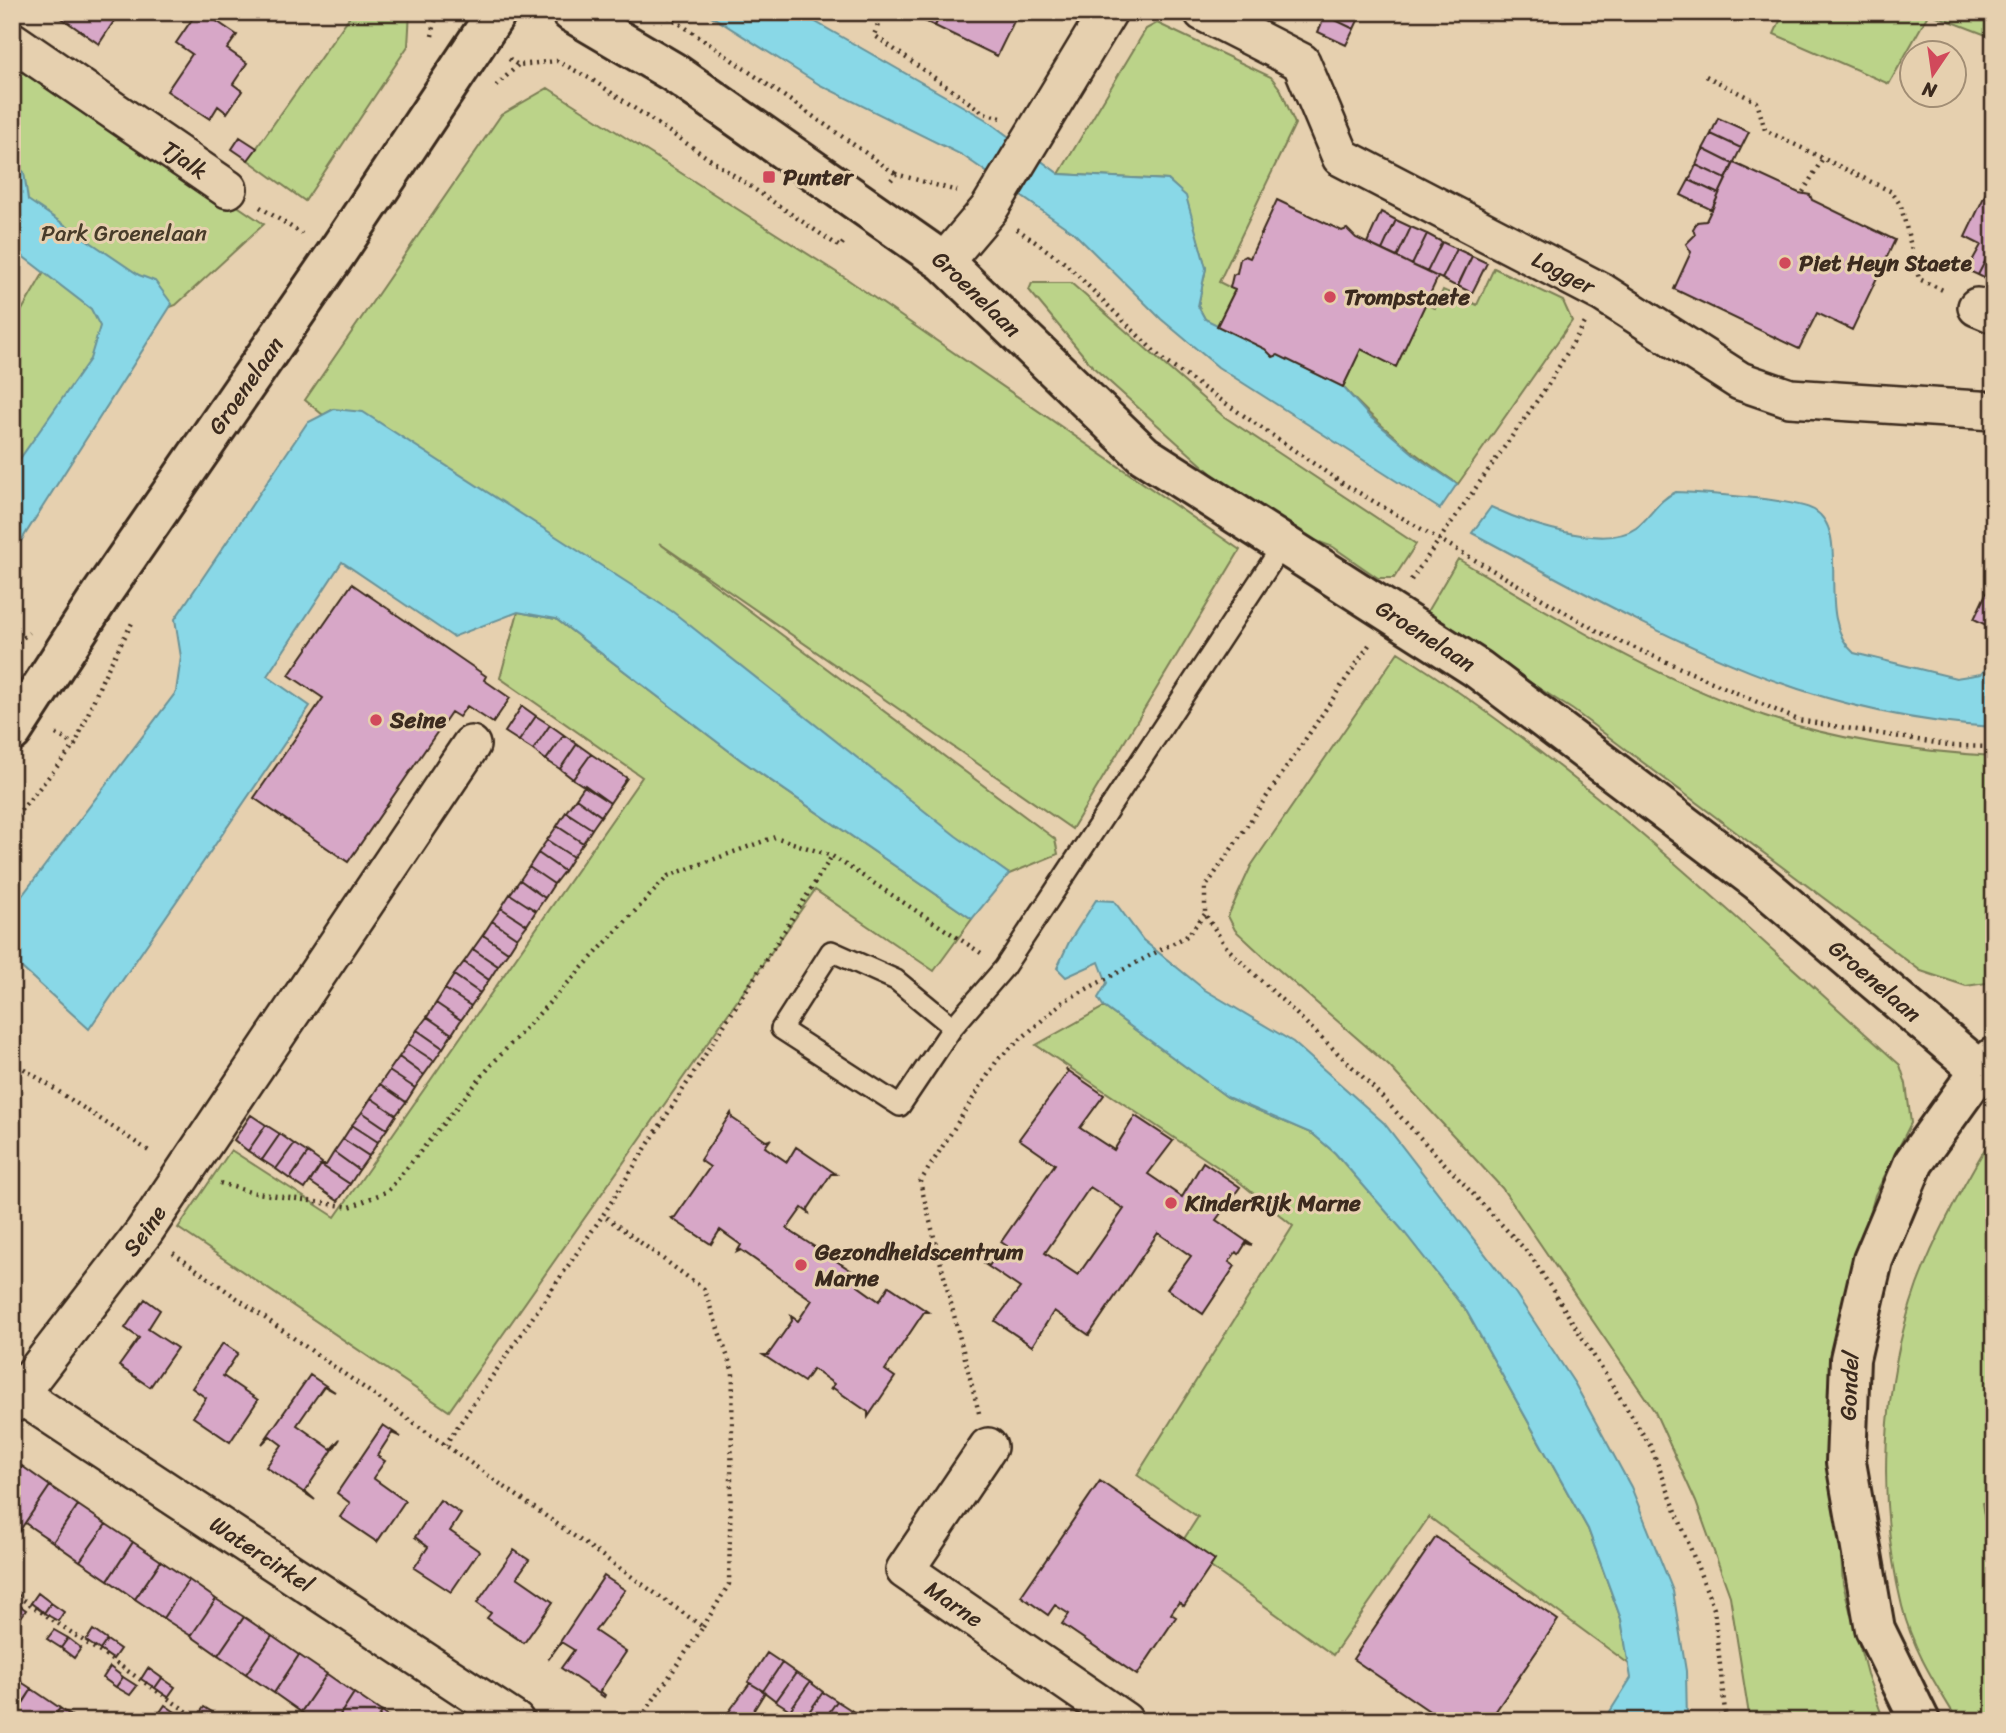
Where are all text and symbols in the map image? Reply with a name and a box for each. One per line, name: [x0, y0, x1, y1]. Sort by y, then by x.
north arrow: [1898, 38, 1968, 108]
text: N: [1918, 72, 1940, 108]
street label: Tjalk: [153, 129, 217, 191]
place label: Punter: [783, 157, 855, 198]
marker: Punter: [761, 169, 777, 185]
park label: Park Groenelaan: [41, 213, 208, 254]
street label: Groenelaan: [923, 239, 1032, 348]
street label: Logger: [1525, 239, 1604, 307]
place label: Piet Heyn Staete: [1799, 243, 1973, 284]
marker: Piet Heyn Staete: [1777, 255, 1793, 271]
place label: Trompstaete: [1344, 277, 1470, 318]
marker: Trompstaete: [1322, 289, 1338, 305]
street label: Groenelaan: [197, 327, 294, 443]
street label: Groenelaan: [1367, 588, 1484, 683]
place label: Seine: [389, 700, 447, 741]
marker: Seine: [368, 712, 384, 728]
street label: Groenelaan: [1819, 929, 1931, 1033]
place label: KinderRijk Marne: [1184, 1183, 1361, 1224]
marker: KinderRijk Marne: [1163, 1195, 1179, 1211]
street label: Seine: [111, 1196, 177, 1266]
place label: Gezondheidscentrum Marne: [814, 1232, 1024, 1299]
marker: Gezondheidscentrum Marne: [793, 1257, 809, 1273]
street label: Gondel: [1827, 1347, 1872, 1421]
street label: Watercirkel: [201, 1504, 323, 1604]
street label: Marne: [916, 1569, 992, 1639]

